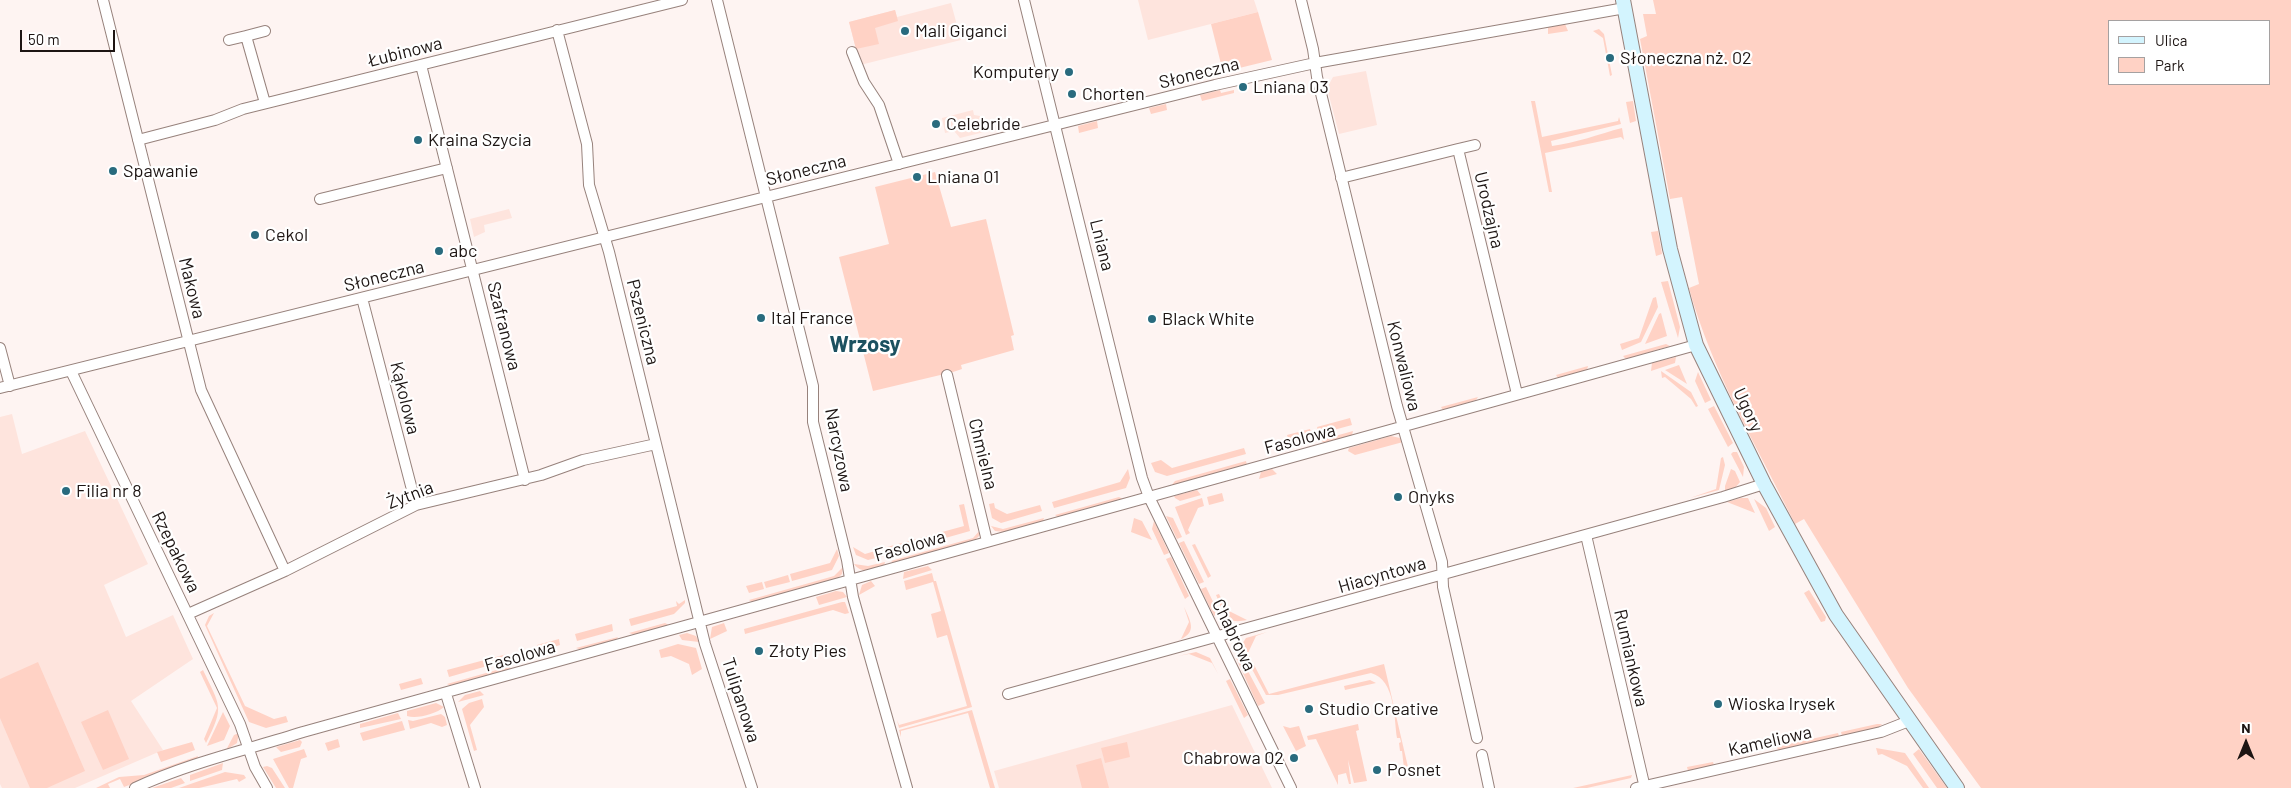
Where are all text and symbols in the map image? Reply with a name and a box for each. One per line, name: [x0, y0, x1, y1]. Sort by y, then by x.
scale bar: [22, 20, 118, 52]
place label: Mali Giganci: [915, 20, 1007, 42]
legend: [2108, 20, 2271, 85]
marker: Mali Giganci: [899, 25, 911, 37]
text: 50 m: [28, 30, 60, 48]
text: Ulica: [2155, 31, 2187, 49]
street label: Łubinowa: [366, 32, 444, 72]
place label: Słoneczna nż. 02: [1620, 47, 1752, 69]
marker: Słoneczna nż. 02: [1604, 52, 1616, 64]
street label: Słoneczna: [1157, 53, 1241, 93]
text: Park: [2155, 56, 2184, 74]
place label: Komputery: [973, 61, 1059, 83]
marker: Komputery: [1063, 66, 1075, 78]
place label: Lniana 03: [1253, 76, 1329, 98]
marker: Lniana 03: [1237, 81, 1249, 93]
place label: Chorten: [1082, 83, 1145, 105]
marker: Chorten: [1066, 88, 1078, 100]
place label: Celebride: [946, 113, 1021, 135]
marker: Celebride: [930, 118, 942, 130]
place label: Kraina Szycia: [428, 129, 531, 151]
marker: Kraina Szycia: [412, 134, 424, 146]
street label: Słoneczna: [764, 150, 848, 190]
place label: Spawanie: [123, 160, 198, 182]
marker: Spawanie: [107, 165, 119, 177]
place label: Lniana 01: [927, 166, 999, 188]
street label: Urodzajna: [1470, 169, 1508, 251]
marker: Lniana 01: [911, 171, 923, 183]
street label: Lniana: [1085, 217, 1119, 273]
place label: Cekol: [265, 224, 308, 246]
marker: Cekol: [249, 229, 261, 241]
place label: abc: [449, 240, 477, 262]
marker: abc: [433, 245, 445, 257]
street label: Makowa: [174, 255, 210, 321]
street label: Słoneczna: [342, 256, 426, 296]
street label: Pszeniczna: [622, 277, 664, 367]
street label: Szafranowa: [483, 279, 525, 373]
place label: Ital France: [771, 307, 853, 329]
place label: Black White: [1162, 308, 1255, 330]
marker: Ital France: [755, 312, 767, 324]
marker: Black White: [1146, 313, 1158, 325]
street label: Konwaliowa: [1382, 319, 1426, 413]
district label: Wrzosy: [829, 332, 901, 358]
street label: Kąkolowa: [386, 359, 424, 437]
street label: Ugory: [1728, 384, 1768, 436]
street label: Narcyzowa: [820, 406, 858, 494]
street label: Chmielna: [964, 416, 1002, 492]
street label: Fasolowa: [1262, 419, 1338, 459]
street label: Żytnia: [384, 476, 436, 514]
place label: Filia nr 8: [76, 480, 142, 502]
marker: Filia nr 8: [60, 485, 72, 497]
place label: Onyks: [1408, 486, 1455, 508]
marker: Onyks: [1392, 491, 1404, 503]
street label: Rzepakowa: [147, 508, 205, 596]
street label: Fasolowa: [872, 526, 948, 566]
street label: Hiacyntowa: [1336, 552, 1428, 598]
street label: Chabrowa: [1207, 595, 1261, 675]
street label: Rumiankowa: [1609, 607, 1653, 709]
street label: Fasolowa: [482, 636, 558, 676]
place label: Złoty Pies: [769, 640, 847, 662]
marker: Złoty Pies: [753, 645, 765, 657]
street label: Tulipanowa: [717, 655, 765, 745]
place label: Wioska Irysek: [1728, 693, 1835, 715]
place label: Studio Creative: [1319, 698, 1439, 720]
marker: Wioska Irysek: [1712, 698, 1724, 710]
marker: Studio Creative: [1303, 703, 1315, 715]
north arrow: [2221, 718, 2271, 768]
text: N: [2241, 719, 2251, 736]
street label: Kameliowa: [1726, 721, 1814, 761]
place label: Chabrowa 02: [1183, 747, 1284, 769]
marker: Chabrowa 02: [1288, 752, 1300, 764]
place label: Posnet: [1387, 759, 1441, 781]
marker: Posnet: [1371, 764, 1383, 776]

